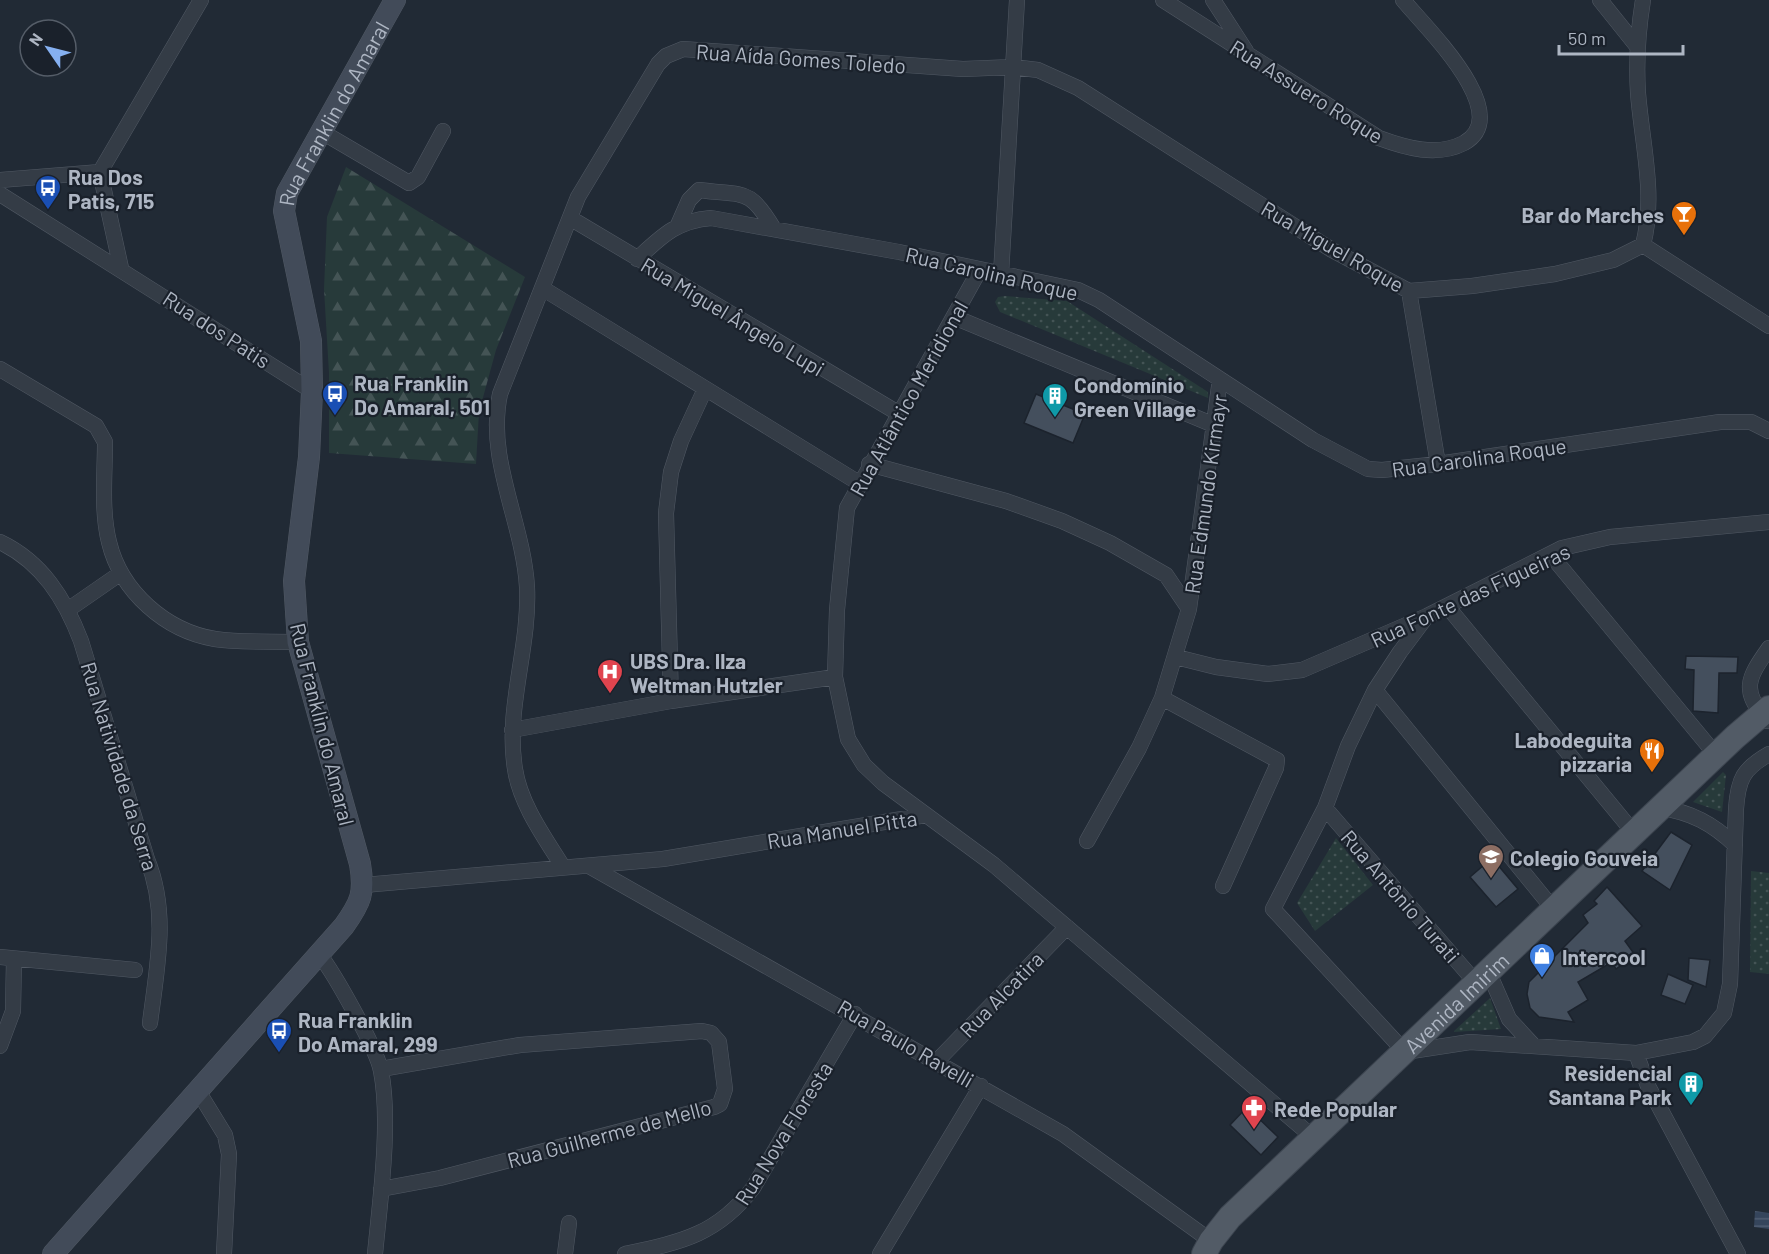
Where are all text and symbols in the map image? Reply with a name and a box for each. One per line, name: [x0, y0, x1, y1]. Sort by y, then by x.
street label: Rua Franklin do Amaral: [273, 17, 393, 208]
north arrow: [18, 18, 78, 78]
scale bar: [1559, 18, 1684, 56]
text: 50 m: [1568, 27, 1606, 49]
text: N: [24, 29, 46, 49]
street label: Rua Assuero Roque: [1226, 34, 1388, 148]
street label: Rua Aída Gomes Toledo: [695, 38, 907, 78]
place label: Rua Dos Patis, 715: [68, 164, 154, 213]
bus stop icon: Rua Dos Patis, 715: [33, 173, 63, 211]
street label: Rua Miguel Roque: [1257, 195, 1409, 297]
bar icon: Bar do Marches: [1669, 199, 1699, 237]
place label: Bar do Marches: [1521, 202, 1664, 227]
street label: Rua Carolina Roque: [903, 241, 1081, 305]
street label: Rua Miguel Ângelo Lupi: [637, 251, 829, 381]
street label: Rua dos Patis: [159, 285, 275, 373]
street label: Rua Atlântico Meridional: [844, 296, 972, 500]
place label: Rua Franklin Do Amaral, 501: [354, 370, 490, 419]
place label: Condomínio Green Village: [1074, 372, 1196, 421]
bus stop icon: Rua Franklin Do Amaral, 501: [320, 379, 350, 417]
building icon: Condomínio Green Village: [1040, 381, 1070, 419]
street label: Rua Edmundo Kirmayr: [1179, 392, 1231, 595]
street label: Rua Carolina Roque: [1390, 432, 1568, 482]
street label: Rua Fonte das Figueiras: [1366, 538, 1574, 652]
street label: Rua Franklin do Amaral: [286, 620, 360, 828]
place label: UBS Dra. Ilza Weltman Hutzler: [630, 648, 783, 697]
hospital icon: UBS Dra. Ilza Weltman Hutzler: [595, 657, 625, 695]
street label: Rua Natividade da Serra: [76, 659, 164, 873]
place label: Labodeguita pizzaria: [1514, 727, 1632, 776]
restaurant icon: Labodeguita pizzaria: [1637, 736, 1667, 774]
street label: Rua Manuel Pitta: [765, 805, 919, 853]
street label: Rua Antônio Turati: [1337, 825, 1465, 967]
school or university icon: Colegio Gouveia: [1476, 842, 1506, 880]
place label: Colegio Gouveia: [1510, 845, 1658, 870]
shop icon: Intercool: [1527, 941, 1557, 979]
place label: Intercool: [1562, 944, 1646, 969]
street label: Rua Alcatira: [954, 946, 1048, 1042]
street label: Avenida Imirim: [1398, 947, 1513, 1058]
street label: Rua Paulo Ravelli: [833, 994, 979, 1092]
place label: Rua Franklin Do Amaral, 299: [298, 1007, 438, 1056]
bus stop icon: Rua Franklin Do Amaral, 299: [264, 1016, 294, 1054]
street label: Rua Nova Floresta: [729, 1057, 837, 1209]
place label: Residencial Santana Park: [1548, 1060, 1672, 1109]
building icon: Residencial Santana Park: [1676, 1069, 1706, 1107]
pharmacy icon: Rede Popular: [1239, 1093, 1269, 1131]
street label: Rua Guilherme de Mello: [504, 1094, 714, 1172]
place label: Rede Popular: [1274, 1096, 1397, 1121]

